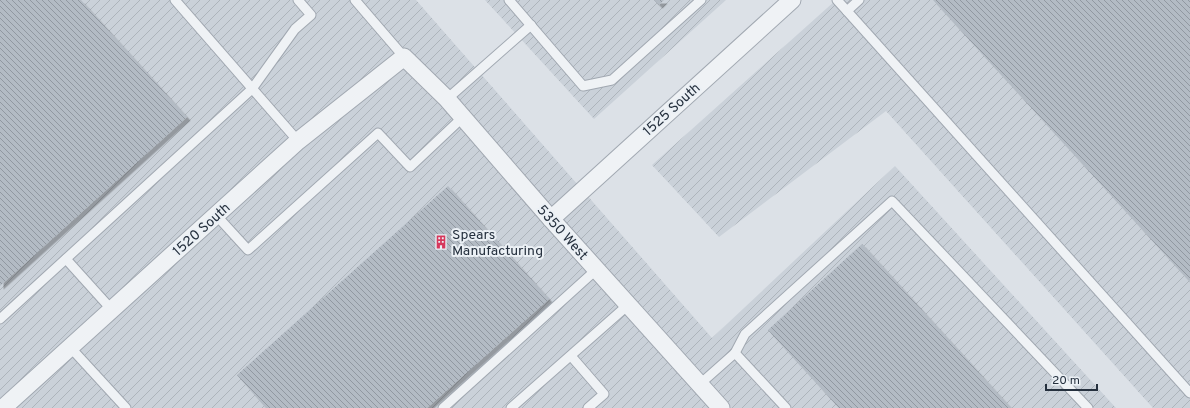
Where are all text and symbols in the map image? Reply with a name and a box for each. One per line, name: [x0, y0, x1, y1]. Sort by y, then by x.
street label: 1525 South: [640, 80, 704, 140]
street label: 1520 South: [170, 200, 234, 260]
street label: 5350 West: [533, 202, 591, 264]
place label: Spears Manufacturing: [452, 227, 543, 260]
building icon: Spears Manufacturing: [433, 234, 449, 250]
scale bar: [1046, 366, 1097, 392]
text: 20 m: [1052, 373, 1080, 389]

